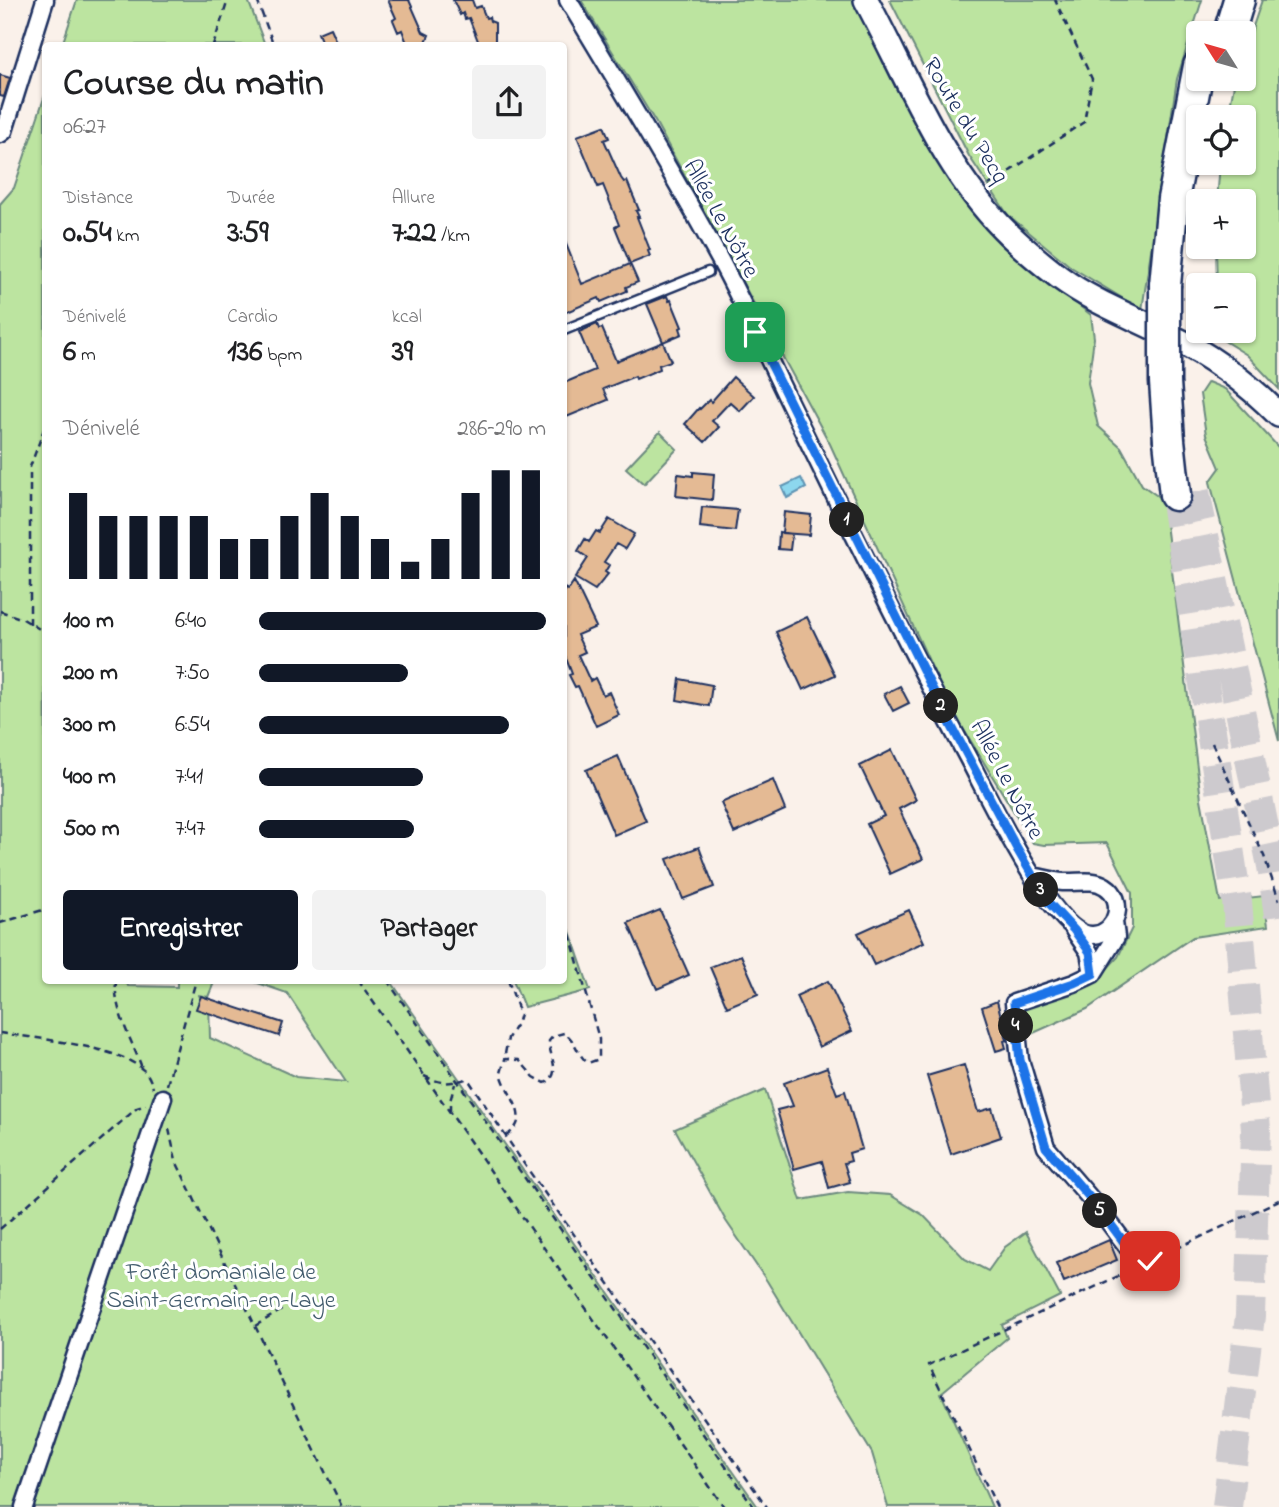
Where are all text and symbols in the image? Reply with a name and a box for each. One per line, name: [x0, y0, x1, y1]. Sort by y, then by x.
north arrow: [1186, 21, 1256, 91]
map controls: [1186, 21, 1256, 343]
street label: Route du Pecq: [913, 51, 1015, 191]
text: Course du matin: [63, 57, 324, 113]
button: share: [472, 65, 546, 139]
button: locate: [1186, 105, 1256, 175]
text: 06:27: [63, 111, 106, 144]
street label: Allée Le Nôtre: [673, 153, 767, 285]
text: Distance: [63, 185, 133, 212]
text: Durée: [227, 185, 275, 212]
text: Allure: [392, 185, 435, 212]
button: +: [1186, 189, 1256, 259]
text: 0.54: [63, 212, 112, 256]
text: 3:59: [227, 212, 268, 256]
text: 7:22: [392, 212, 436, 256]
text: km: [112, 223, 139, 250]
text: /km: [436, 223, 470, 250]
button: −: [1186, 273, 1256, 343]
pin: [725, 302, 785, 362]
text: Dénivelé: [63, 304, 126, 331]
text: Cardio: [227, 304, 278, 331]
text: kcal: [392, 304, 422, 331]
icon: arrive: [736, 313, 774, 351]
text: 6: [63, 331, 76, 375]
text: 136: [227, 331, 262, 375]
text: 39: [392, 331, 413, 375]
text: m: [76, 342, 96, 369]
text: bpm: [262, 342, 302, 369]
text: Dénivelé: [63, 413, 140, 446]
text: 286–290 m: [457, 413, 546, 446]
pin: 1: [830, 503, 864, 538]
text: 1: [843, 506, 850, 533]
text: 100 m: [63, 605, 114, 638]
text: 6:40: [175, 605, 207, 638]
text: 200 m: [63, 657, 118, 690]
text: 7:50: [175, 657, 210, 690]
pin: 2: [923, 688, 958, 724]
text: 2: [936, 692, 945, 719]
text: 300 m: [63, 709, 116, 742]
text: 6:54: [175, 709, 210, 742]
street label: Allée Le Nôtre: [960, 714, 1052, 846]
text: 400 m: [63, 761, 116, 794]
text: 7:41: [175, 761, 203, 794]
text: 500 m: [63, 813, 120, 846]
text: 7:47: [175, 813, 205, 846]
pin: 3: [1024, 872, 1058, 908]
text: 3: [1037, 876, 1044, 903]
button: Enregistrer: [63, 890, 298, 970]
button: Partager: [312, 890, 546, 970]
pin: 4: [998, 1009, 1034, 1044]
text: 4: [1012, 1012, 1019, 1039]
pin: 5: [1082, 1194, 1118, 1228]
text: 5: [1094, 1197, 1105, 1224]
pin: [1120, 1231, 1180, 1291]
icon: check: [1131, 1242, 1169, 1280]
park label: Forêt domaniale de Saint-Germain-en-Laye: [106, 1256, 336, 1320]

